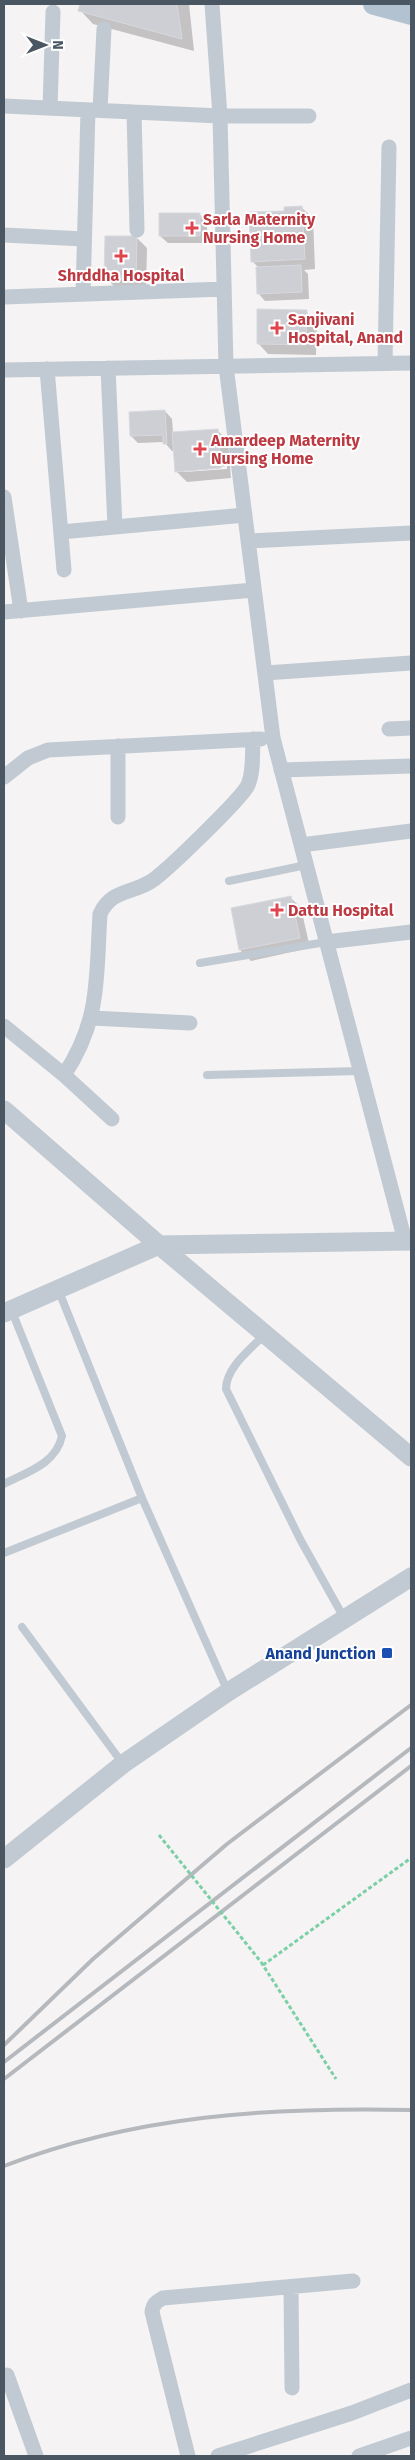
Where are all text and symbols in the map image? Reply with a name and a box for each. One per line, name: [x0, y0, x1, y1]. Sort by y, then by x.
north arrow: [20, 20, 70, 70]
text: N: [49, 40, 66, 50]
place label: Sarla Maternity Nursing Home: [203, 210, 316, 247]
marker: Sarla Maternity Nursing Home: [185, 221, 199, 235]
marker: Shrddha Hospital: [114, 249, 128, 263]
place label: Shrddha Hospital: [58, 266, 184, 285]
place label: Sanjivani Hospital, Anand: [288, 310, 403, 347]
marker: Sanjivani Hospital, Anand: [270, 321, 284, 335]
place label: Amardeep Maternity Nursing Home: [210, 431, 361, 468]
marker: Amardeep Maternity Nursing Home: [193, 442, 207, 456]
place label: Dattu Hospital: [288, 901, 394, 920]
marker: Dattu Hospital: [270, 903, 284, 917]
place label: Anand Junction: [265, 1644, 376, 1663]
marker: Anand Junction: [380, 1646, 394, 1660]

